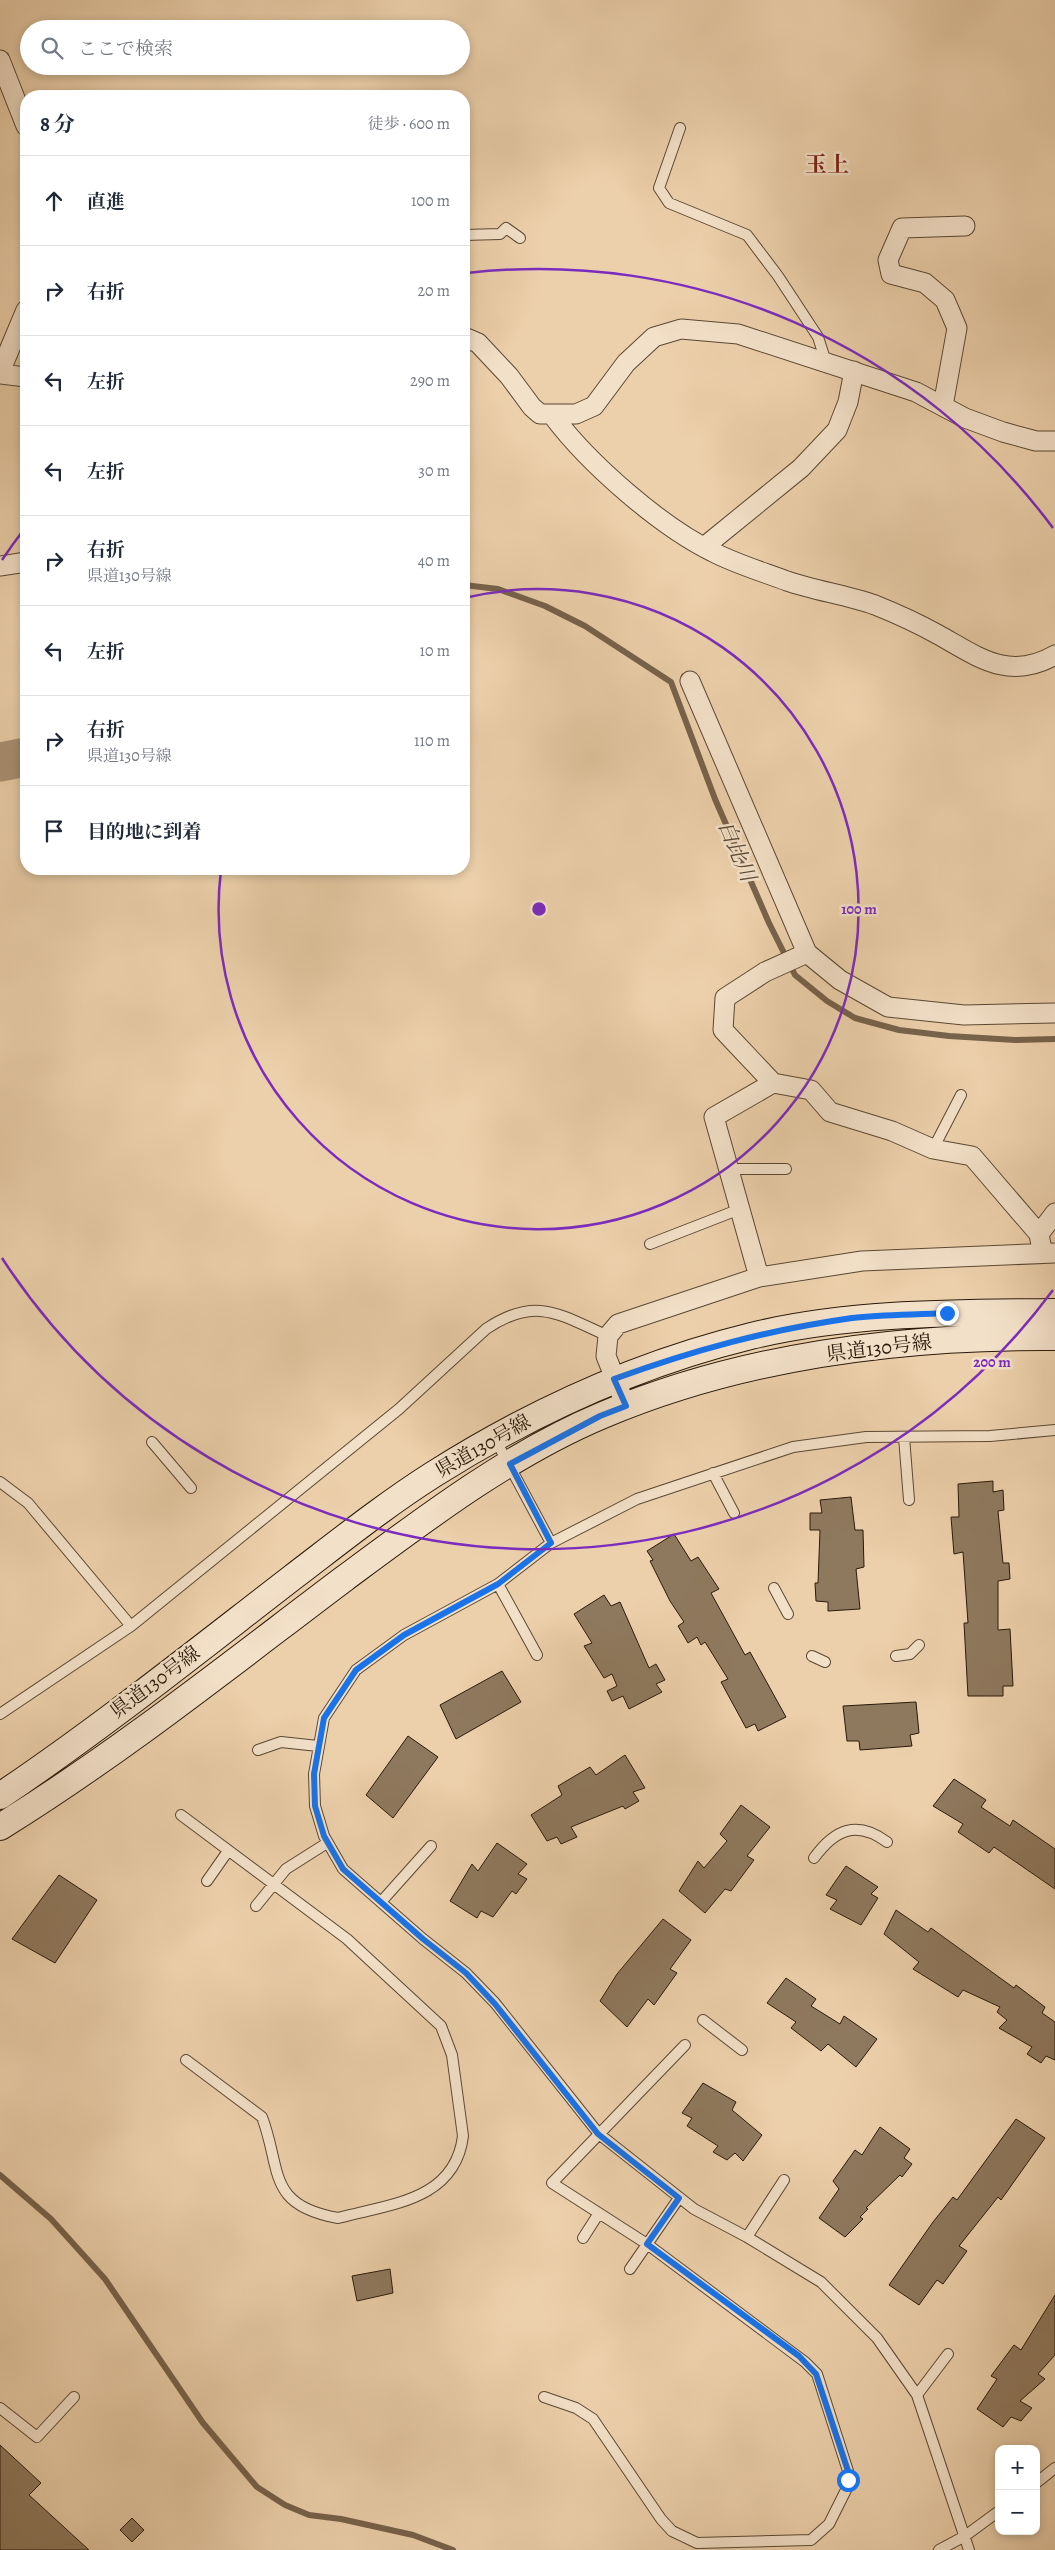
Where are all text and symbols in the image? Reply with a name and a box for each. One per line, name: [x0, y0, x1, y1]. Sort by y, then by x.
search box: [20, 20, 470, 75]
icon: search: [38, 34, 66, 62]
text: ここで検索: [78, 36, 173, 62]
text: 8 分: [40, 110, 75, 138]
text: 徒歩 · 600 m: [368, 113, 450, 135]
district label: 玉上: [805, 150, 849, 180]
icon: ahead: [40, 187, 68, 215]
text: 直進: [87, 189, 125, 215]
text: 100 m: [411, 190, 450, 212]
icon: right: [40, 277, 68, 305]
text: 右折: [87, 279, 125, 305]
text: 20 m: [417, 280, 450, 302]
icon: left: [40, 367, 68, 395]
text: 左折: [87, 369, 125, 395]
text: 290 m: [410, 370, 450, 392]
icon: left: [40, 457, 68, 485]
text: 左折: [87, 459, 125, 485]
text: 30 m: [418, 460, 450, 482]
text: 右折: [87, 537, 125, 563]
icon: right: [40, 547, 68, 575]
text: 40 m: [418, 550, 450, 572]
text: 県道130号線: [87, 565, 172, 587]
icon: left: [40, 637, 68, 665]
text: 左折: [87, 639, 125, 665]
text: 10 m: [420, 640, 450, 662]
text: 右折: [87, 717, 125, 743]
icon: right: [40, 727, 68, 755]
text: 110 m: [414, 730, 450, 752]
text: 県道130号線: [87, 745, 172, 767]
icon: arrive: [40, 817, 68, 845]
water label: 白比川: [712, 817, 763, 887]
text: 目的地に到着: [87, 819, 201, 845]
text: 100 m: [841, 899, 877, 919]
centre of rings: [530, 900, 548, 918]
route end: [936, 1302, 959, 1325]
street label: 県道130号線: [825, 1328, 933, 1368]
text: 200 m: [973, 1352, 1011, 1372]
street label: 県道130号線: [430, 1408, 536, 1484]
street label: 県道130号線: [105, 1639, 205, 1725]
map controls: [995, 2445, 1040, 2535]
button: +: [995, 2445, 1040, 2490]
route start: [837, 2469, 860, 2492]
button: −: [995, 2490, 1040, 2535]

